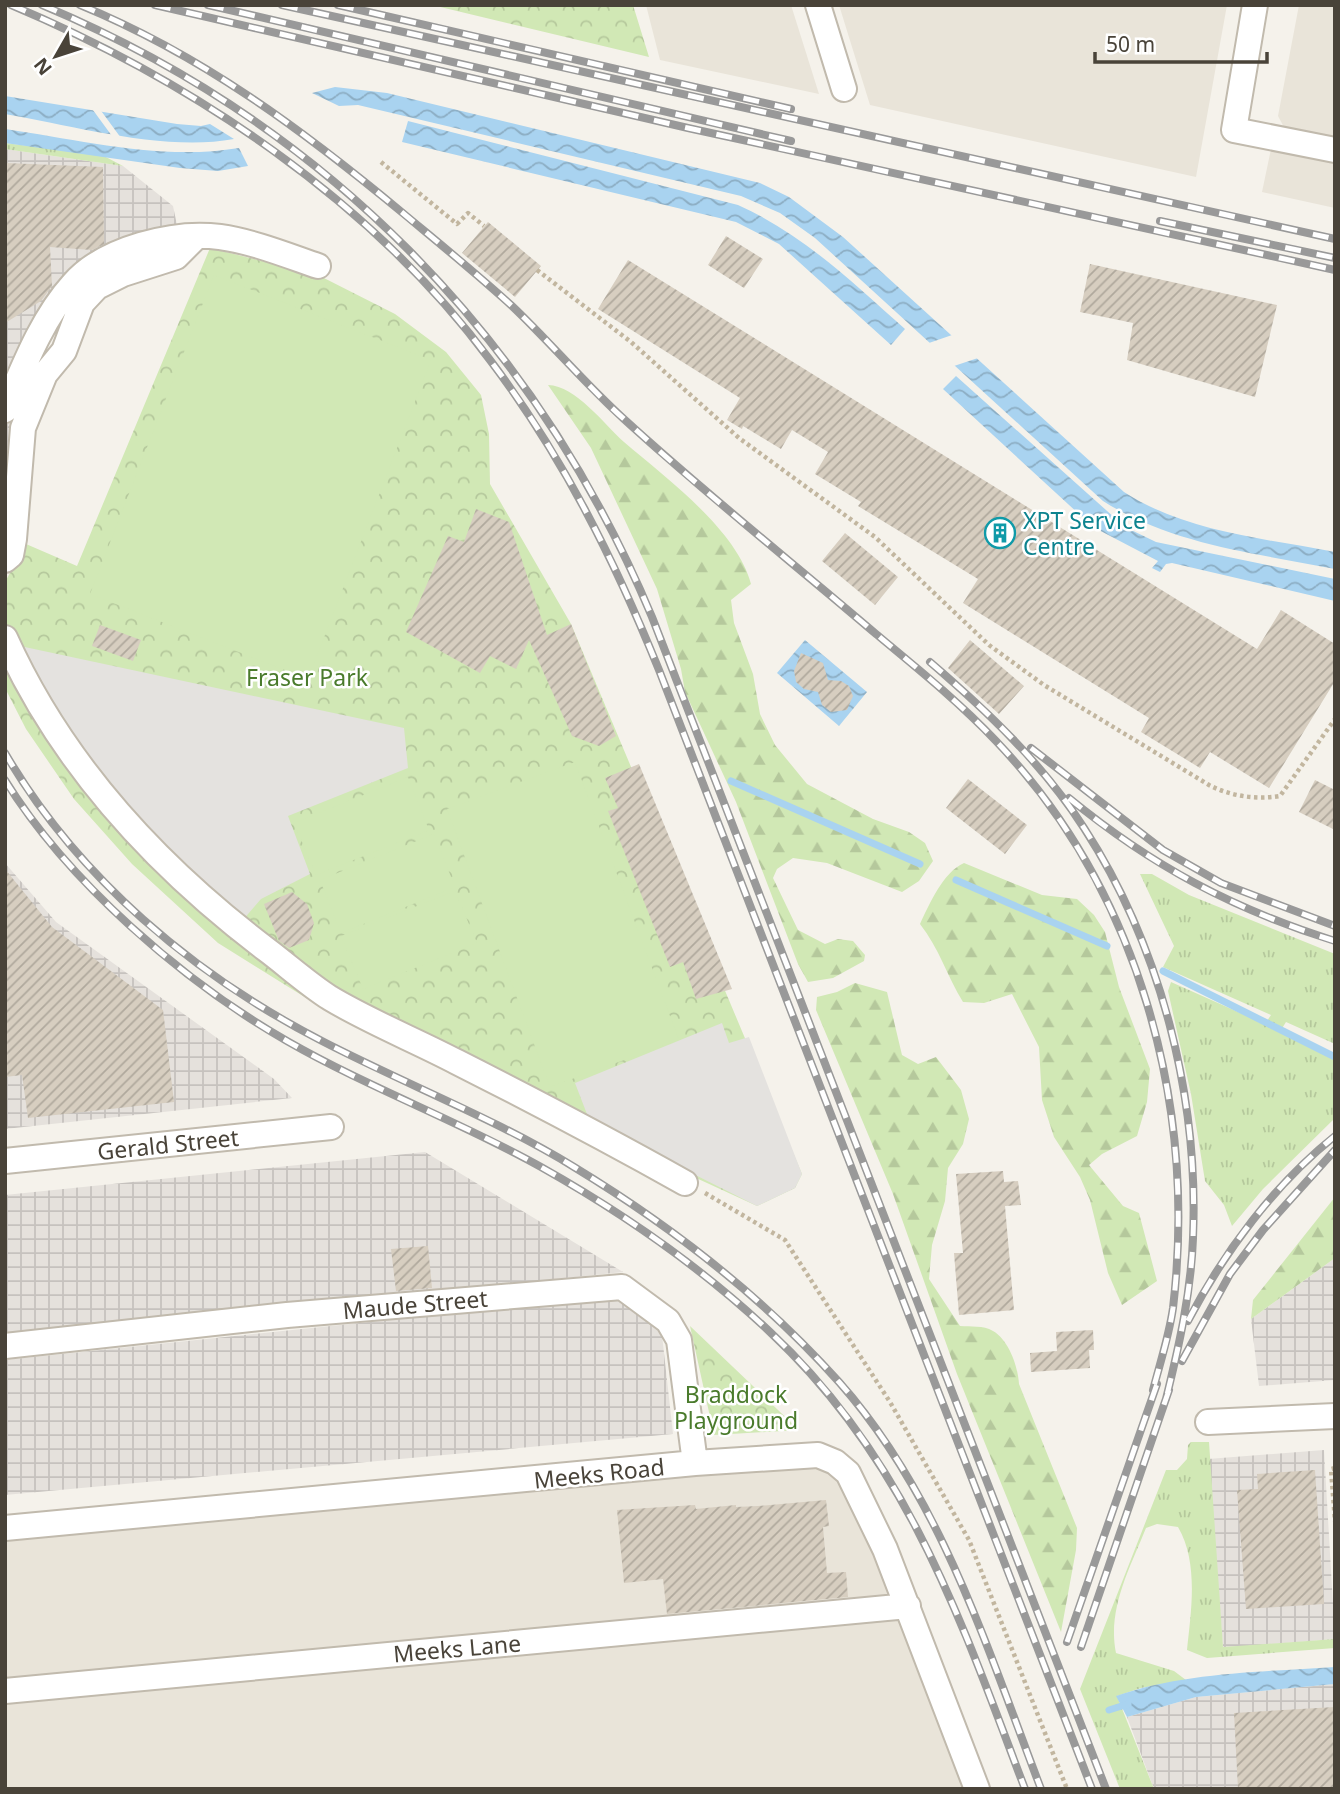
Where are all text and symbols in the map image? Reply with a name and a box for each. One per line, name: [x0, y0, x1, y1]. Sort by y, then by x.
north arrow: [21, 21, 91, 91]
scale bar: [1095, 21, 1266, 65]
text: 50 m: [1106, 30, 1155, 58]
text: N: [28, 53, 58, 81]
place label: XPT Service Centre: [1023, 504, 1146, 562]
building icon: XPT Service Centre: [983, 516, 1017, 550]
park label: Fraser Park: [246, 661, 369, 693]
street label: Gerald Street: [96, 1121, 240, 1167]
street label: Maude Street: [341, 1282, 489, 1326]
park label: Braddock Playground: [674, 1378, 798, 1436]
street label: Meeks Road: [532, 1450, 666, 1496]
street label: Meeks Lane: [392, 1626, 522, 1670]

